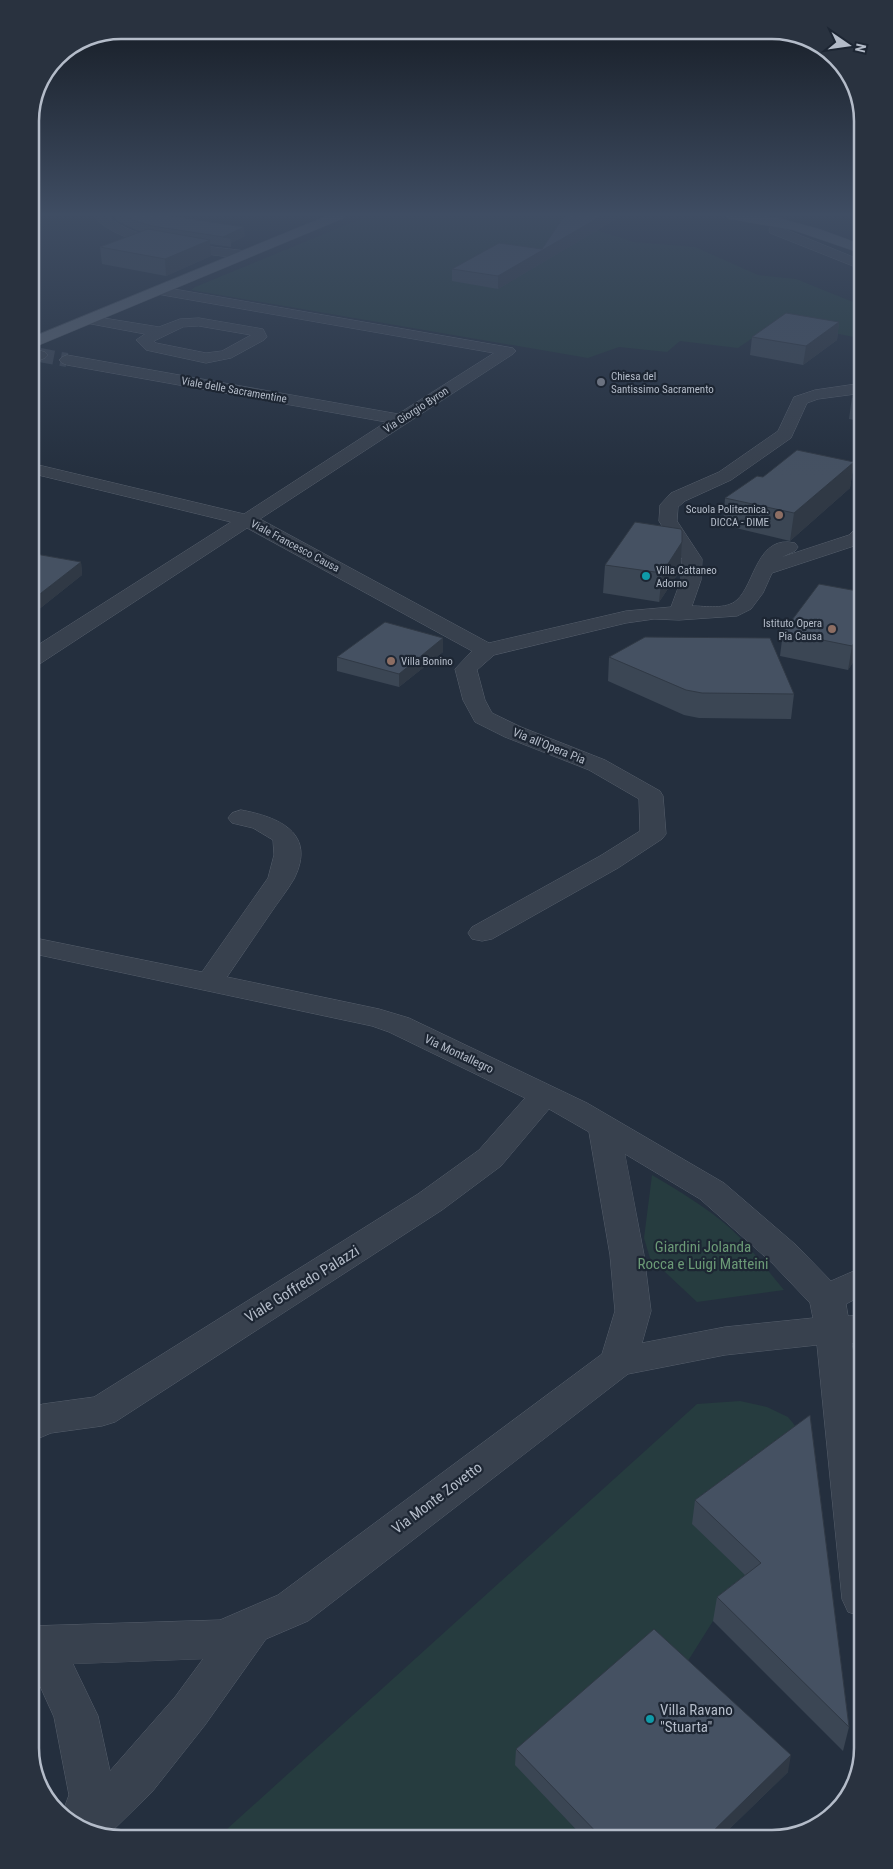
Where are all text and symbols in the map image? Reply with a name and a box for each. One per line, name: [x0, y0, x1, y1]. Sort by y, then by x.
north arrow: [823, 20, 873, 70]
text: N: [852, 42, 869, 54]
place label: Chiesa del Santissimo Sacramento: [611, 370, 714, 396]
street label: Viale delle Sacramentine: [180, 374, 288, 406]
marker: Chiesa del Santissimo Sacramento: [595, 376, 607, 388]
street label: Via Giorgio Byron: [381, 384, 451, 436]
place label: Scuola Politecnica. DICCA - DIME: [686, 503, 770, 529]
marker: Scuola Politecnica. DICCA - DIME: [773, 509, 785, 521]
street label: Viale Francesco Causa: [248, 517, 342, 575]
place label: Villa Cattaneo Adorno: [656, 564, 717, 590]
marker: Villa Cattaneo Adorno: [640, 570, 652, 582]
place label: Istituto Opera Pia Causa: [763, 617, 822, 643]
marker: Istituto Opera Pia Causa: [826, 623, 838, 635]
marker: Villa Bonino: [385, 655, 397, 667]
place label: Villa Bonino: [401, 655, 453, 668]
street label: Via all'Opera Pia: [511, 725, 588, 767]
street label: Via Montallegro: [422, 1032, 496, 1076]
park label: Giardini Jolanda Rocca e Luigi Matteini: [638, 1238, 768, 1273]
street label: Viale Goffredo Palazzi: [242, 1242, 362, 1326]
street label: Via Monte Zovetto: [388, 1458, 486, 1538]
place label: Villa Ravano "Stuarta": [660, 1701, 733, 1736]
marker: Villa Ravano "Stuarta": [644, 1713, 656, 1725]

